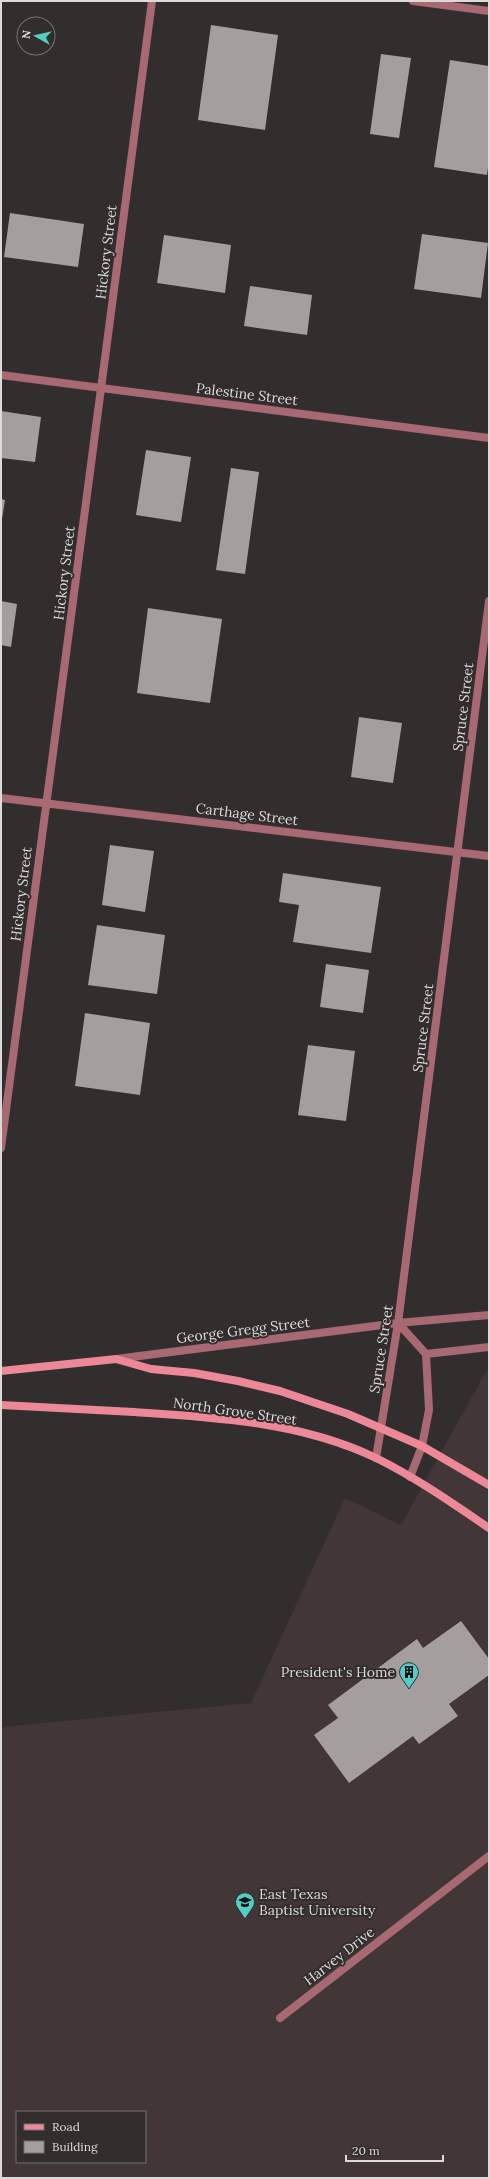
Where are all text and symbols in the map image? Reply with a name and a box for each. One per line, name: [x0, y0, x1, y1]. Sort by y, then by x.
north arrow: [16, 16, 56, 56]
text: N: [19, 29, 34, 40]
street label: Hickory Street: [91, 203, 121, 300]
street label: Palestine Street: [195, 379, 299, 409]
street label: Hickory Street: [49, 524, 79, 621]
street label: Spruce Street: [449, 661, 477, 752]
street label: Carthage Street: [195, 799, 300, 829]
street label: Hickory Street: [6, 845, 36, 942]
street label: Spruce Street: [409, 982, 437, 1073]
street label: Spruce Street: [365, 1303, 397, 1394]
street label: George Gregg Street: [175, 1313, 311, 1347]
street label: North Grove Street: [172, 1393, 299, 1429]
building icon: President's Home: [398, 1661, 420, 1689]
place label: President's Home: [281, 1663, 395, 1681]
place label: East Texas Baptist University: [259, 1885, 376, 1919]
school or university icon: East Texas Baptist University: [234, 1891, 256, 1919]
street label: Harvey Drive: [300, 1923, 378, 1989]
legend: [16, 2111, 146, 2163]
text: Road: [52, 2119, 80, 2134]
scale bar: [346, 2137, 443, 2163]
text: Building: [52, 2139, 98, 2154]
text: 20 m: [352, 2143, 380, 2158]

